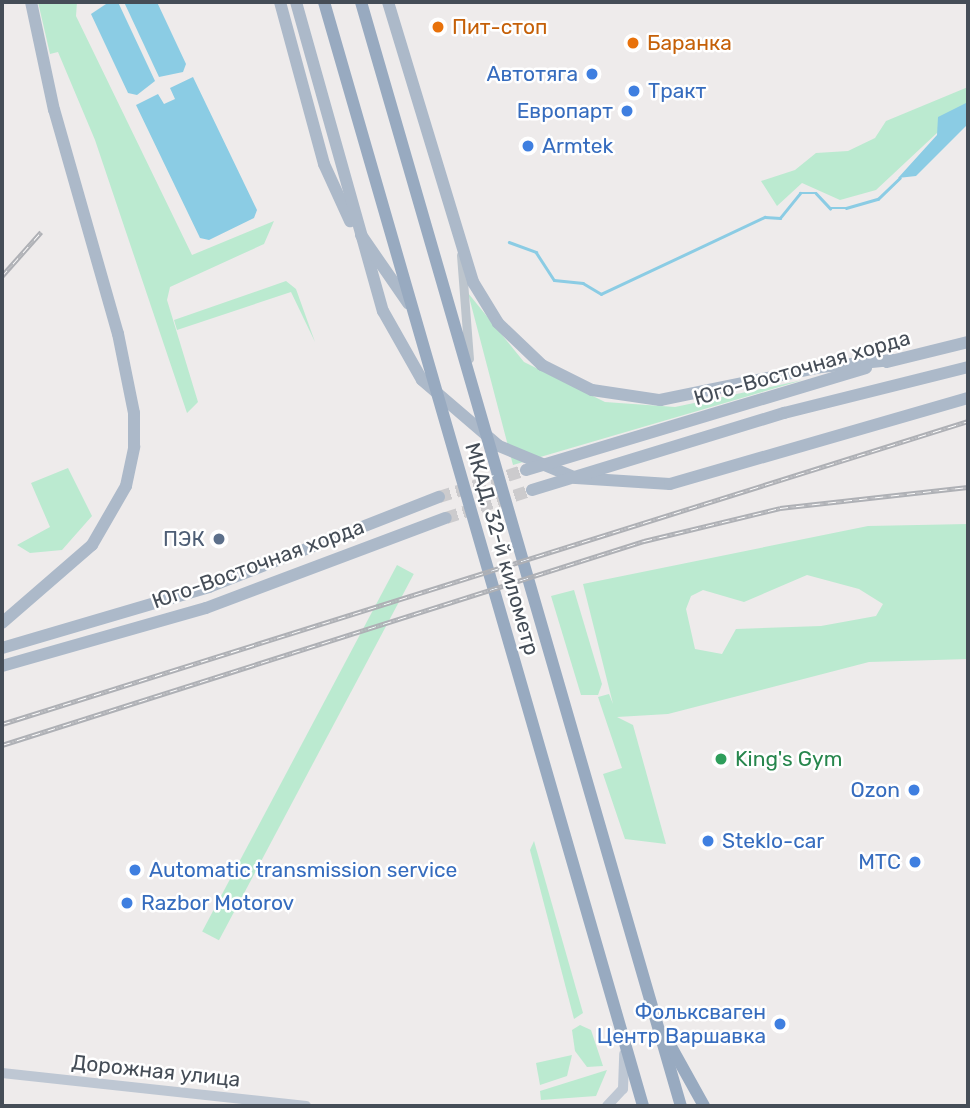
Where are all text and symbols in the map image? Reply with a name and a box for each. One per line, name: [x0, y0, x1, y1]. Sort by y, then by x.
place label: Пит-стоп: [452, 14, 548, 40]
marker: Пит-стоп: [430, 19, 446, 35]
place label: Баранка: [647, 30, 732, 56]
marker: Баранка: [625, 35, 641, 51]
place label: Автотяга: [487, 61, 578, 87]
marker: Автотяга: [584, 66, 600, 82]
place label: Тракт: [648, 78, 706, 104]
marker: Тракт: [626, 83, 642, 99]
place label: Европарт: [517, 98, 613, 124]
marker: Европарт: [619, 103, 635, 119]
place label: Armtek: [542, 133, 613, 159]
marker: Armtek: [520, 138, 536, 154]
street label: Юго-Восточная хорда: [691, 325, 913, 411]
street label: МКАД, 32-й километр: [460, 440, 544, 658]
street label: Юго-Восточная хорда: [148, 514, 368, 614]
place label: ПЭК: [163, 526, 205, 552]
marker: ПЭК: [211, 531, 227, 547]
place label: King's Gym: [735, 746, 842, 772]
marker: King's Gym: [713, 751, 729, 767]
place label: Ozon: [850, 777, 900, 803]
marker: Ozon: [906, 782, 922, 798]
place label: Steklo-car: [722, 828, 824, 854]
marker: Steklo-car: [700, 833, 716, 849]
place label: МТС: [858, 849, 901, 875]
marker: МТС: [907, 854, 923, 870]
place label: Automatic transmission service: [149, 857, 458, 883]
marker: Automatic transmission service: [127, 862, 143, 878]
place label: Razbor Motorov: [141, 890, 295, 916]
marker: Razbor Motorov: [119, 895, 135, 911]
place label: Фольксваген Центр Варшавка: [597, 999, 766, 1049]
marker: Фольксваген Центр Варшавка: [772, 1016, 788, 1032]
street label: Дорожная улица: [70, 1050, 242, 1092]

